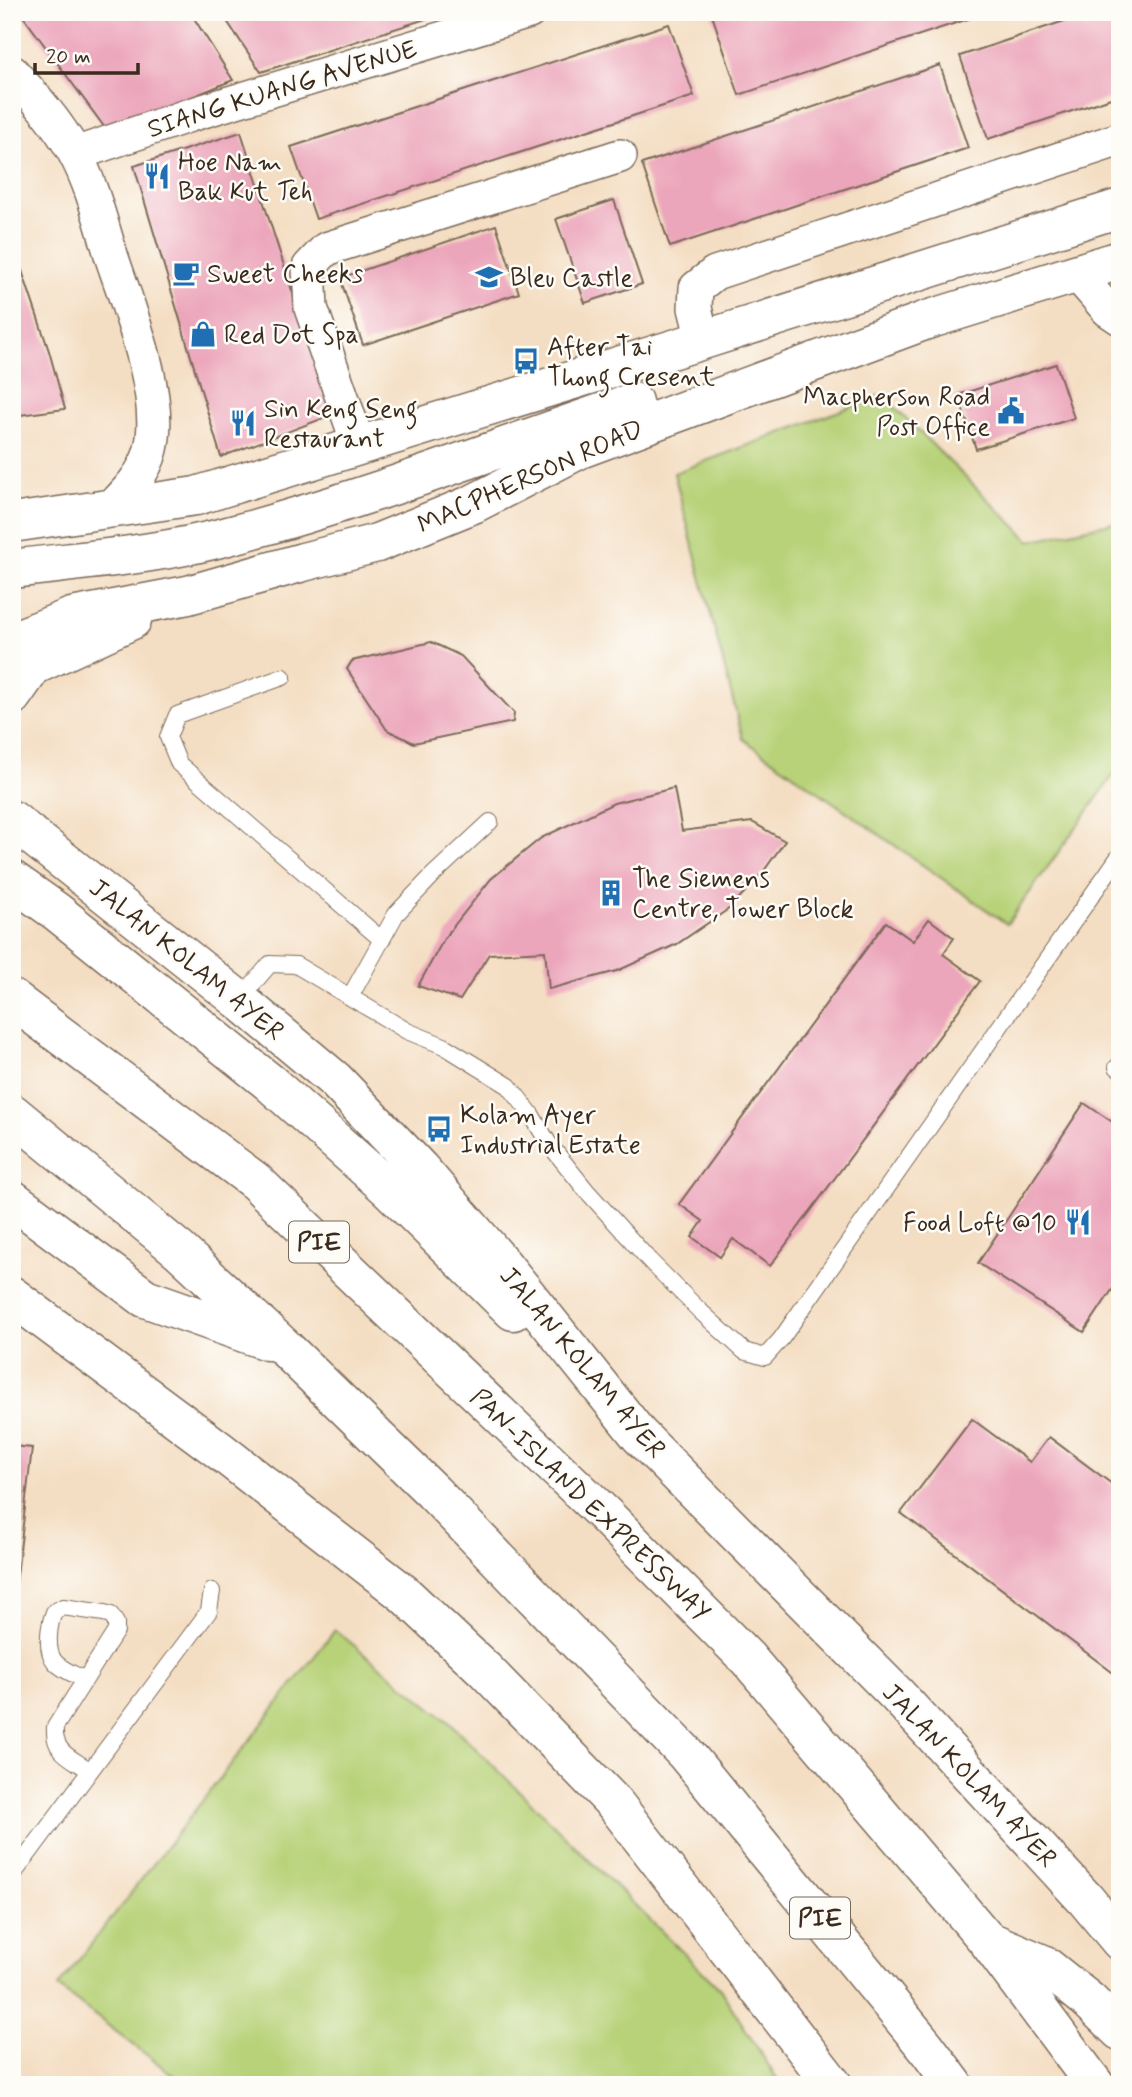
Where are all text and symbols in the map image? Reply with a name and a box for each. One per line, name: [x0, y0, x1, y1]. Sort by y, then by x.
scale bar: [35, 32, 138, 76]
street label: SIANG KUANG AVENUE: [144, 33, 422, 147]
text: 20 m: [46, 43, 91, 71]
place label: Hoe Nam Bak Kut Teh: [178, 146, 313, 210]
restaurant icon: Hoe Nam Bak Kut Teh: [142, 161, 172, 191]
cafe icon: Sweet Cheeks: [171, 258, 201, 288]
place label: Sweet Cheeks: [207, 258, 363, 292]
school or university icon: Bleu Castle: [474, 262, 504, 292]
place label: Bleu Castle: [510, 262, 633, 296]
shop icon: Red Dot Spa: [188, 319, 218, 349]
place label: Red Dot Spa: [224, 319, 359, 353]
place label: After Tai Thong Cresent: [547, 331, 715, 398]
bus stop icon: After Tai Thong Cresent: [511, 346, 541, 376]
place label: Macpherson Road Post Office: [803, 381, 990, 445]
place label: Sin Keng Seng Restaurant: [264, 393, 418, 457]
public building icon: Macpherson Road Post Office: [996, 396, 1026, 426]
restaurant icon: Sin Keng Seng Restaurant: [228, 408, 258, 438]
street label: MACPHERSON ROAD: [412, 413, 649, 543]
place label: The Siemens Centre, Tower Block: [632, 863, 854, 927]
street label: JALAN KOLAM AYER: [81, 872, 290, 1050]
building icon: The Siemens Centre, Tower Block: [596, 878, 626, 908]
place label: Kolam Ayer Industrial Estate: [460, 1099, 641, 1163]
bus stop icon: Kolam Ayer Industrial Estate: [424, 1114, 454, 1144]
place label: Food Loft @10: [903, 1207, 1057, 1241]
restaurant icon: Food Loft @10: [1063, 1207, 1093, 1237]
road number: PIE: [289, 1222, 349, 1262]
street label: JALAN KOLAM AYER: [491, 1260, 672, 1466]
street label: PAN-ISLAND EXPRESSWAY: [462, 1381, 717, 1629]
street label: JALAN KOLAM AYER: [874, 1677, 1063, 1876]
road number: PIE: [790, 1898, 850, 1938]

